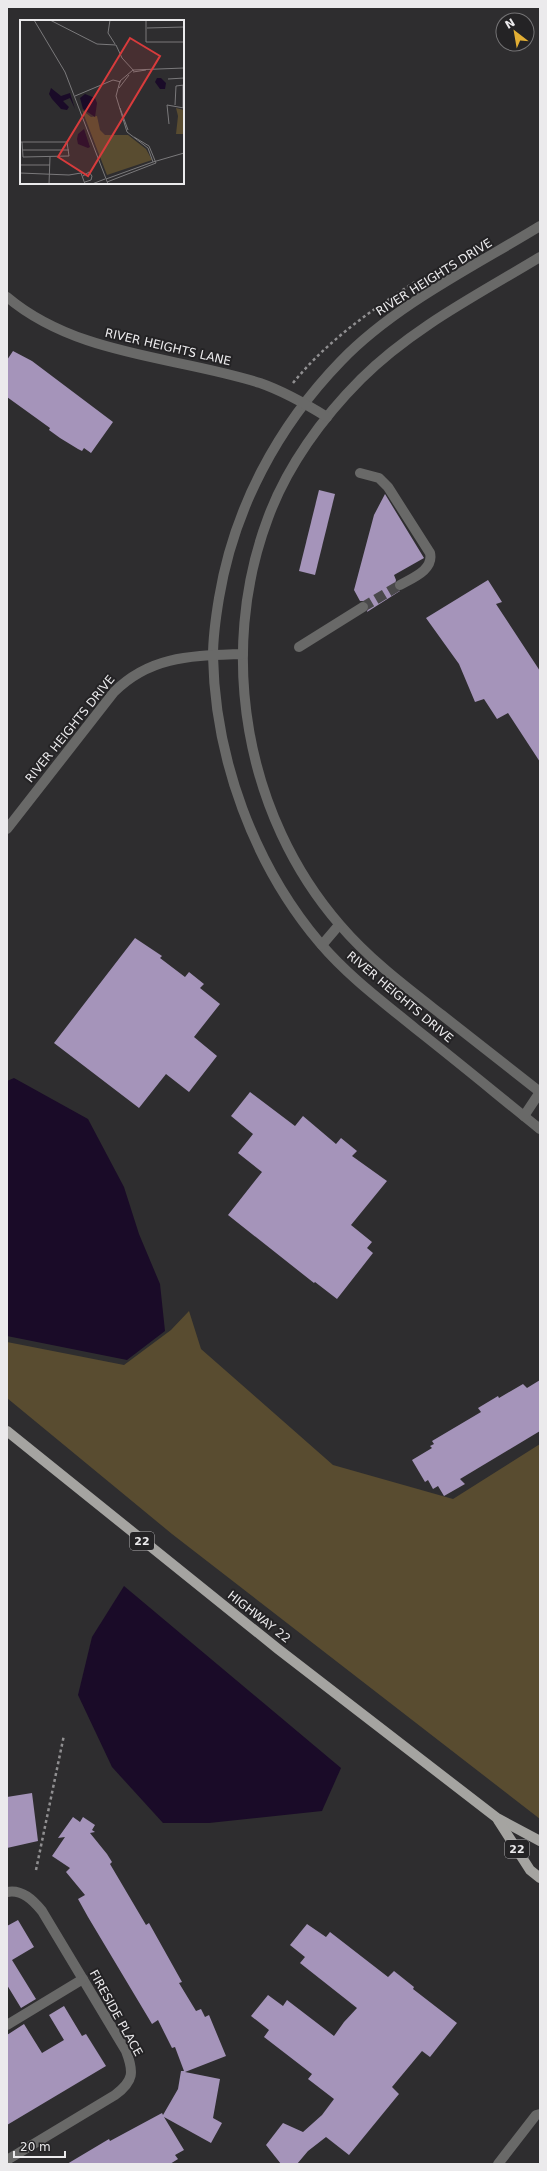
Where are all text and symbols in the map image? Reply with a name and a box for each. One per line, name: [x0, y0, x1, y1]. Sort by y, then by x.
north arrow: [495, 12, 535, 52]
text: N: [503, 16, 517, 32]
inset map: [20, 20, 184, 184]
street label: RIVER HEIGHTS DRIVE: [373, 236, 495, 318]
street label: RIVER HEIGHTS LANE: [104, 326, 232, 368]
street label: RIVER HEIGHTS DRIVE: [22, 673, 118, 785]
street label: RIVER HEIGHTS DRIVE: [344, 949, 456, 1045]
road number: 22: [130, 1532, 154, 1550]
street label: HIGHWAY 22: [225, 1588, 293, 1646]
road number: 22: [505, 1840, 529, 1858]
street label: FIRESIDE PLACE: [87, 1967, 145, 2059]
scale bar: [14, 2133, 65, 2159]
text: 20 m: [20, 2140, 51, 2154]

